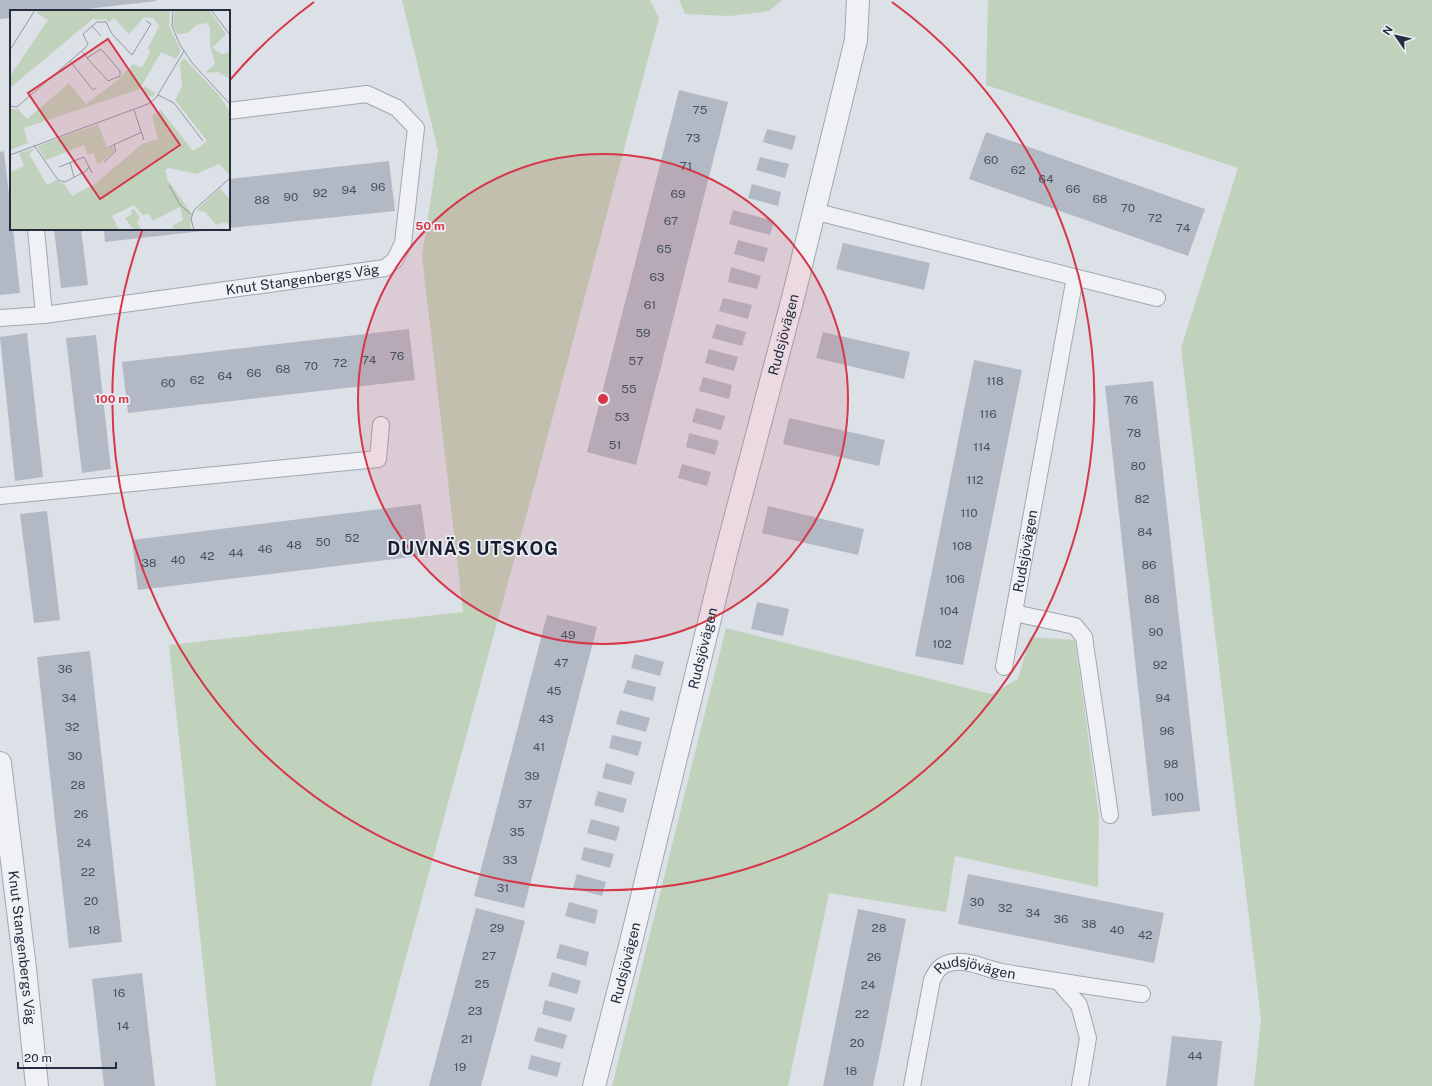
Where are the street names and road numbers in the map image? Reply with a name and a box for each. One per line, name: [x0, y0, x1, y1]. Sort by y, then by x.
street label: Knut Stangenbergs Väg: [225, 261, 381, 298]
street label: Rudsjövägen: [765, 292, 802, 377]
street label: Rudsjövägen: [1010, 508, 1040, 593]
street label: Rudsjövägen: [685, 606, 720, 691]
street label: Knut Stangenbergs Väg: [5, 870, 39, 1026]
street label: Rudsjövägen: [607, 921, 644, 1005]
street label: Rudsjövägen: [931, 954, 1017, 982]

